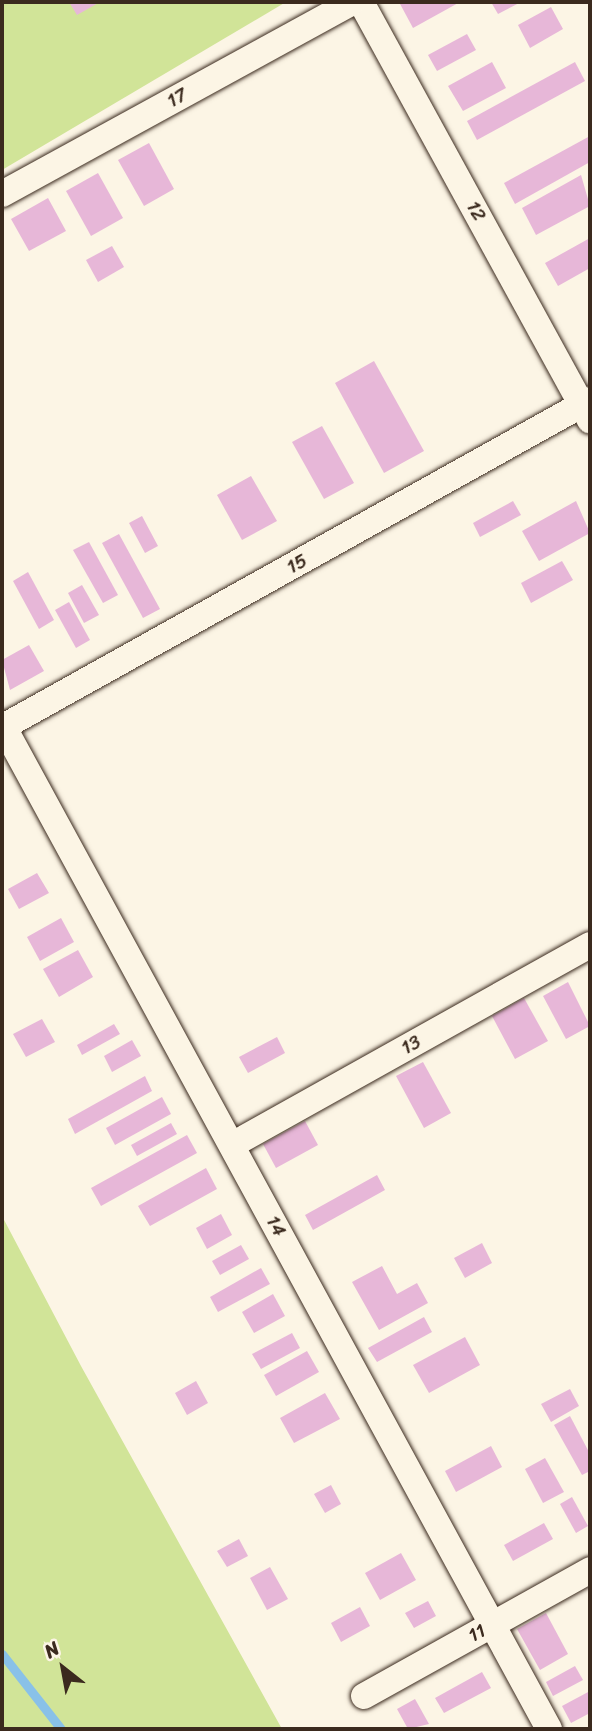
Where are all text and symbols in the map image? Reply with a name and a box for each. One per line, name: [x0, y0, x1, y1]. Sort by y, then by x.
street label: 17: [163, 83, 191, 113]
street label: 12: [461, 197, 491, 225]
street label: 15: [283, 549, 311, 579]
street label: 13: [397, 1031, 425, 1059]
street label: 14: [261, 1212, 291, 1240]
street label: 11: [464, 1619, 490, 1647]
text: N: [38, 1632, 66, 1667]
north arrow: [28, 1633, 98, 1703]

